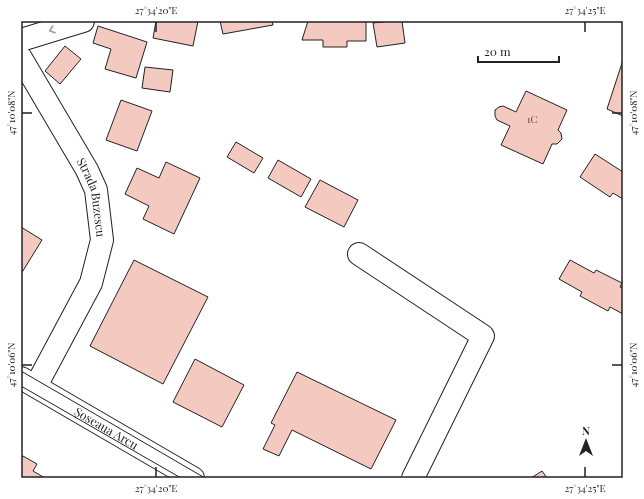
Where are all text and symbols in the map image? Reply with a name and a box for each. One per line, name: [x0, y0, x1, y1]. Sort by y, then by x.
text: 27°34'20"E: [135, 3, 177, 17]
text: 27°34'25"E: [564, 3, 606, 17]
one-way arrow: [49, 25, 56, 34]
scale bar: [478, 38, 559, 64]
text: 20 m: [484, 43, 511, 59]
text: 47°10'08"N: [4, 91, 18, 135]
text: 47°10'08"N: [626, 91, 640, 135]
house number: 1C: [527, 112, 537, 126]
street label: Strada Buzescu: [73, 155, 110, 238]
text: 47°10'06"N: [4, 343, 18, 387]
text: 47°10'06"N: [626, 343, 640, 387]
street label: Șoseaua Arcu: [72, 403, 141, 453]
north arrow: [566, 421, 606, 461]
text: N: [582, 423, 590, 438]
text: 27°34'20"E: [135, 481, 177, 495]
text: 27°34'25"E: [564, 481, 606, 495]

